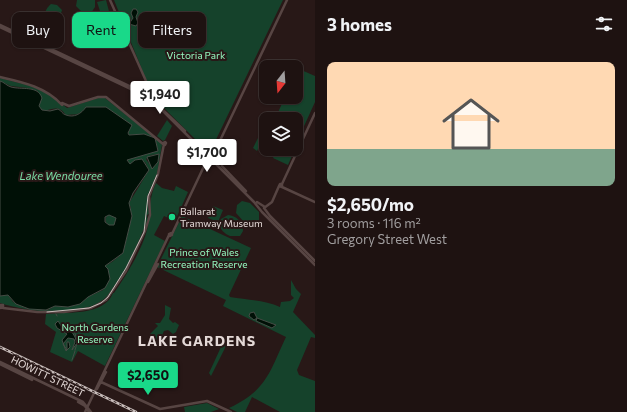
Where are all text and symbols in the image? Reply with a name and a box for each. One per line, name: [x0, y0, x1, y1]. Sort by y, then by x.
chip: Buy: [12, 12, 64, 48]
chip: Rent: [72, 12, 130, 48]
chip: Filters: [138, 12, 206, 48]
icon: filters: [593, 13, 615, 35]
text: 3 homes: [327, 14, 392, 35]
park label: Victoria Park: [166, 49, 226, 61]
north arrow: [259, 60, 303, 104]
map controls: [259, 60, 303, 156]
pin: $1,940: [127, 81, 193, 115]
text: $1,940: [139, 86, 181, 102]
icon: home: [435, 88, 507, 160]
button: layers: [259, 112, 303, 156]
pin: $1,700: [174, 139, 240, 173]
text: $1,700: [187, 144, 227, 160]
water label: Lake Wendouree: [19, 169, 103, 182]
text: $2,650/mo: [327, 194, 414, 215]
place label: Ballarat Tramway Museum: [180, 205, 263, 229]
marker: Ballarat Tramway Museum: [167, 212, 177, 222]
text: 3 rooms · 116 m²: [327, 215, 421, 231]
text: Gregory Street West: [327, 231, 447, 247]
park label: Prince of Wales Recreation Reserve: [161, 246, 247, 270]
park label: North Gardens Reserve: [62, 321, 129, 345]
district label: LAKE GARDENS: [138, 332, 256, 349]
street label: HOWITT STREET: [9, 353, 87, 399]
pin: $2,650: [115, 362, 181, 396]
text: $2,650: [127, 367, 169, 383]

